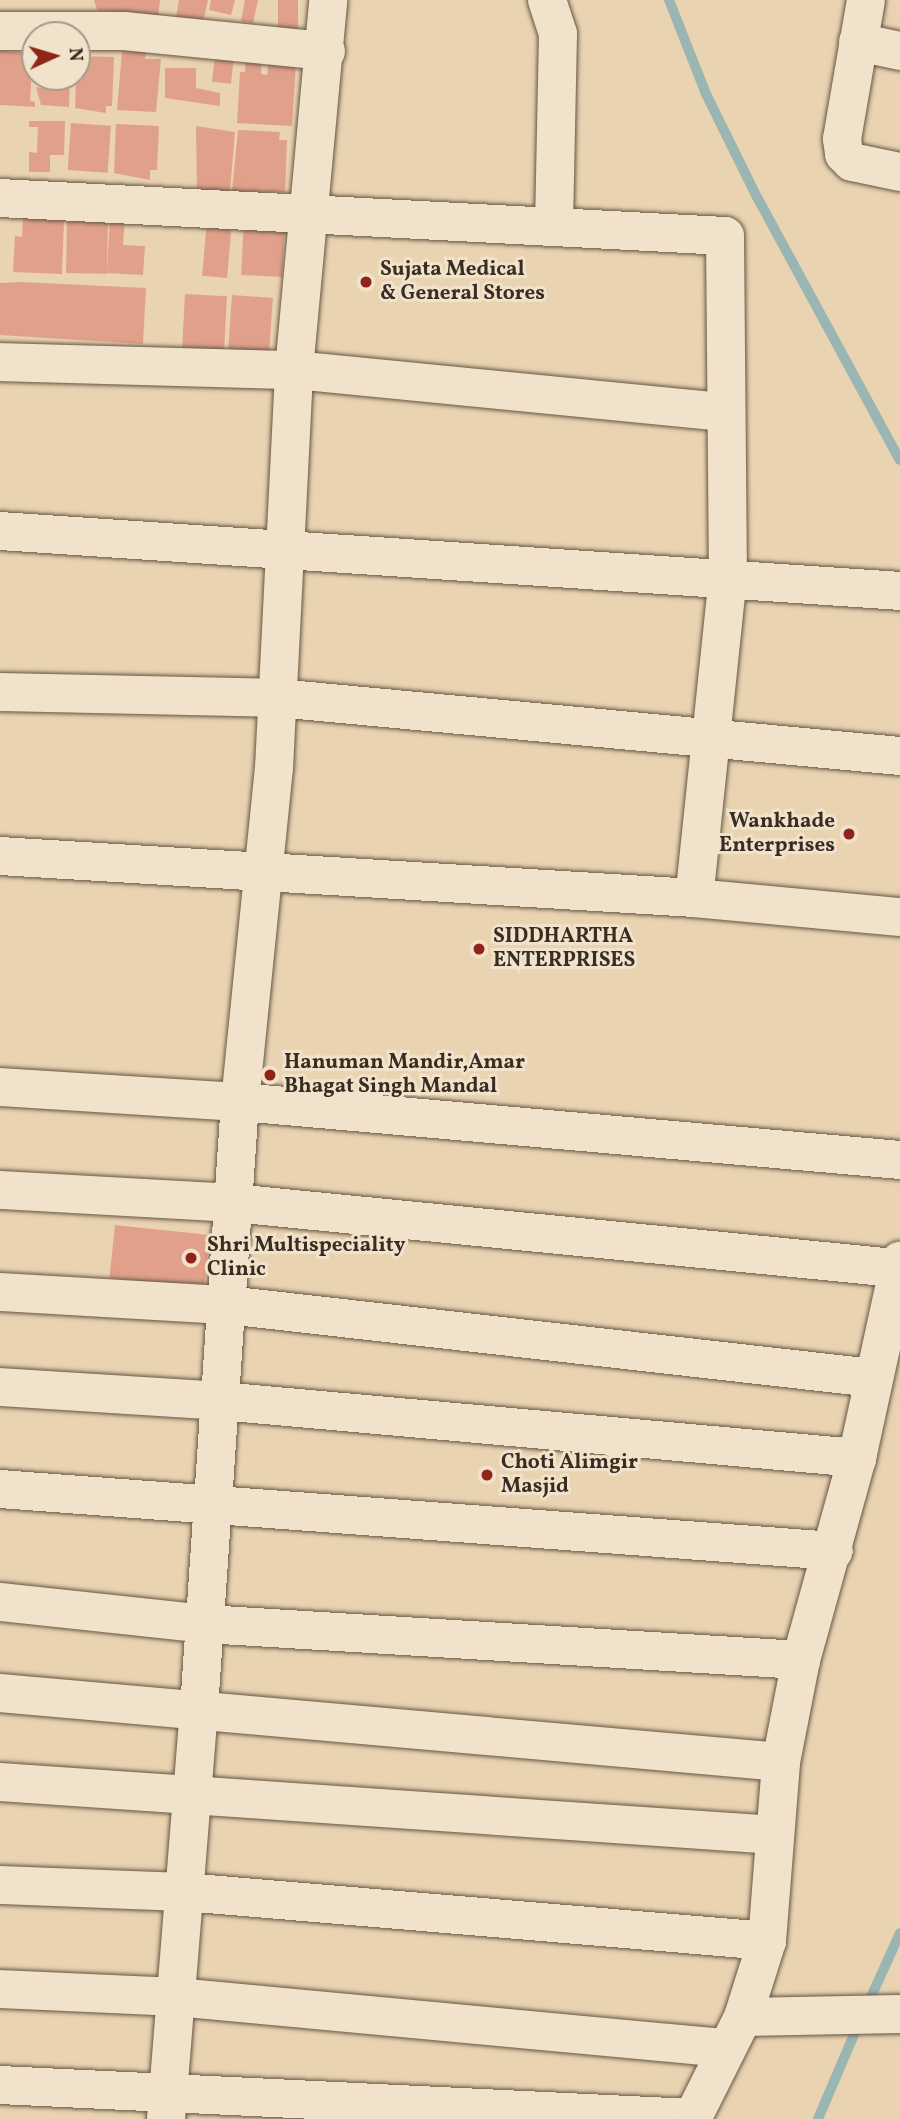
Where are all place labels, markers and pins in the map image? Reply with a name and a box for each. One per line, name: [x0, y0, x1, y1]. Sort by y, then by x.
place label: Sujata Medical & General Stores: [380, 257, 545, 307]
marker: Sujata Medical & General Stores: [358, 274, 374, 290]
place label: Wankhade Enterprises: [719, 809, 835, 859]
marker: Wankhade Enterprises: [841, 826, 857, 842]
place label: SIDDHARTHA ENTERPRISES: [493, 924, 635, 974]
marker: SIDDHARTHA ENTERPRISES: [471, 941, 487, 957]
place label: Hanuman Mandir,Amar Bhagat Singh Mandal: [284, 1050, 525, 1100]
marker: Hanuman Mandir,Amar Bhagat Singh Mandal: [262, 1067, 278, 1083]
place label: Shri Multispeciality Clinic: [207, 1233, 405, 1283]
marker: Shri Multispeciality Clinic: [181, 1248, 201, 1268]
place label: Choti Alimgir Masjid: [501, 1450, 638, 1500]
marker: Choti Alimgir Masjid: [479, 1467, 495, 1483]

